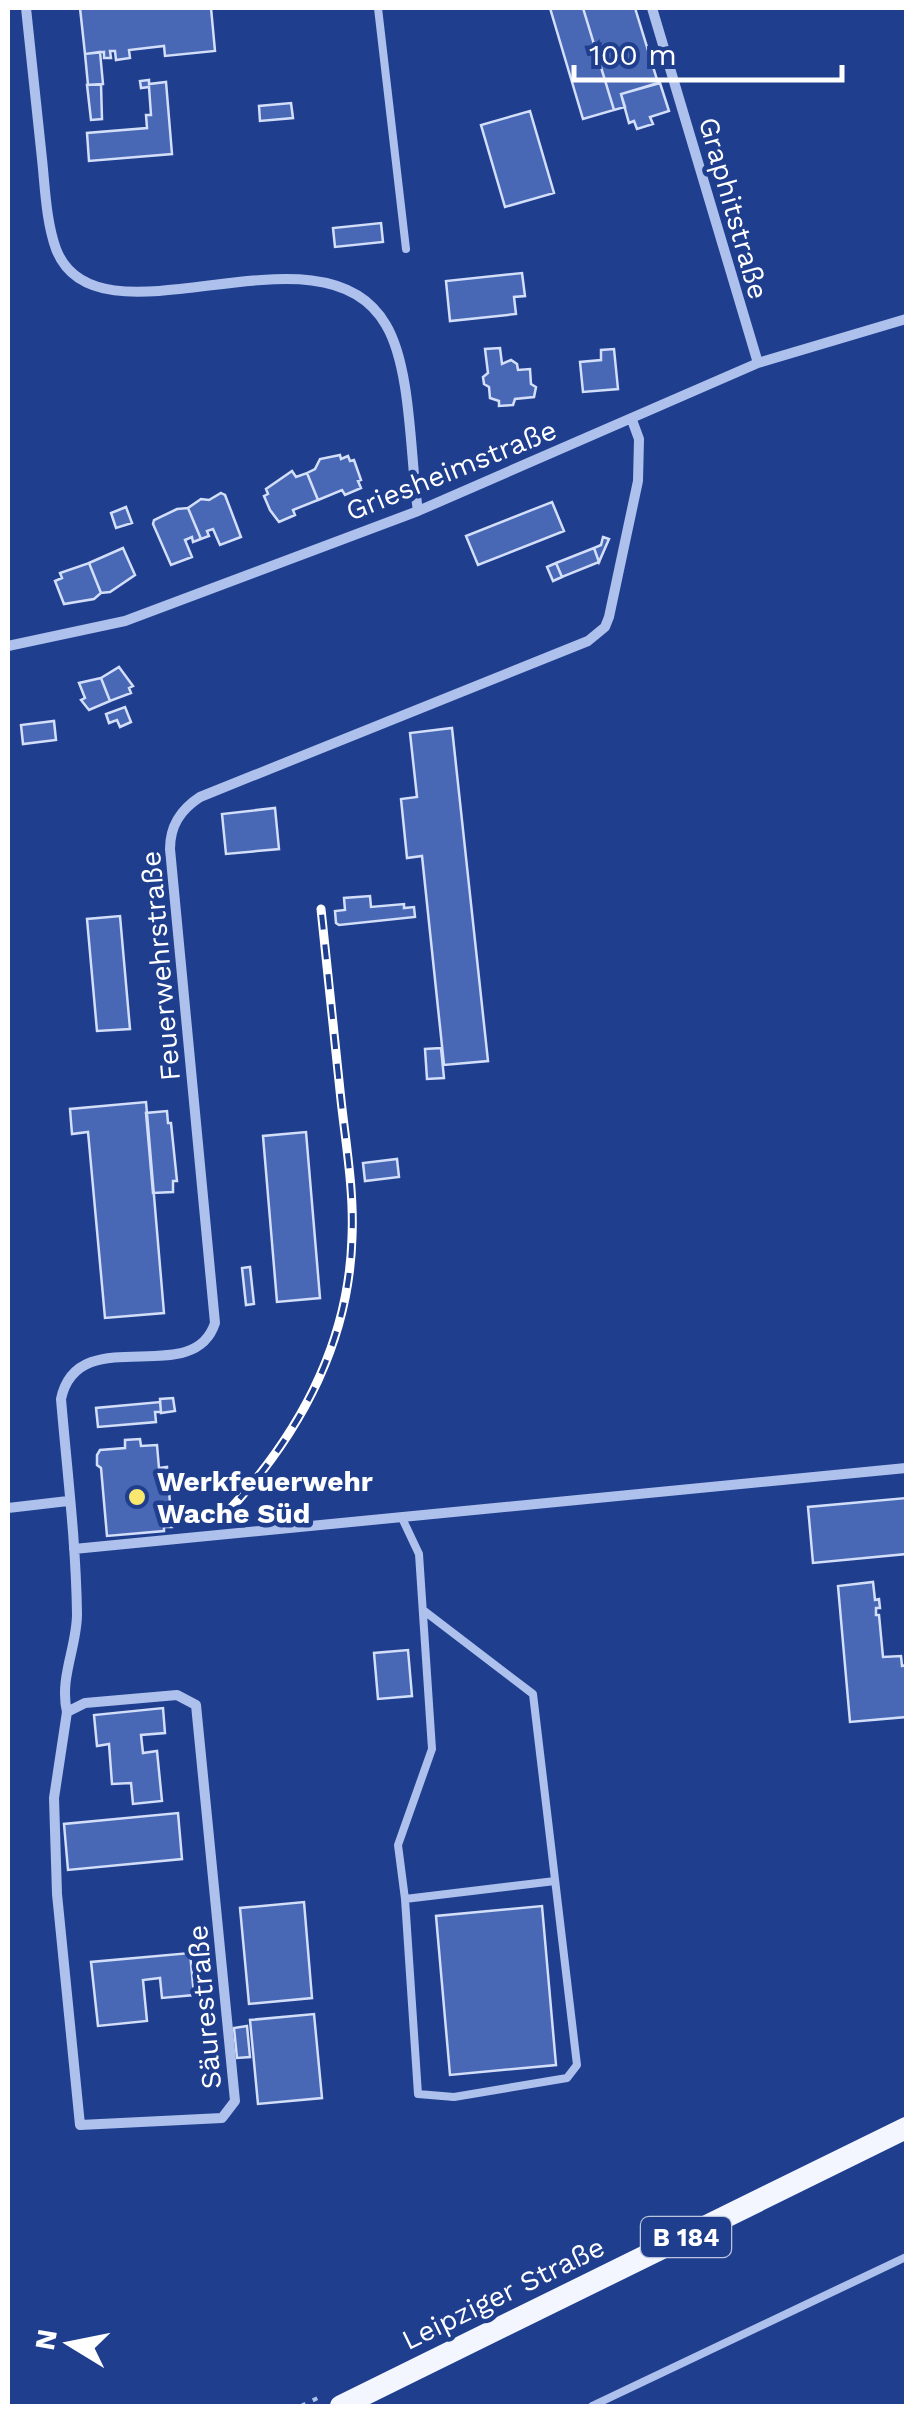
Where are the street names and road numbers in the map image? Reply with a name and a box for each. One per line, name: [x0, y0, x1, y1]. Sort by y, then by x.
street label: Graphitstraße: [692, 113, 775, 303]
street label: Griesheimstraße: [341, 413, 561, 528]
street label: Feuerwehrstraße: [134, 850, 187, 1082]
street label: Säurestraße: [181, 1923, 228, 2090]
road number: B 184: [641, 2217, 731, 2257]
street label: Leipziger Straße: [397, 2230, 610, 2357]

